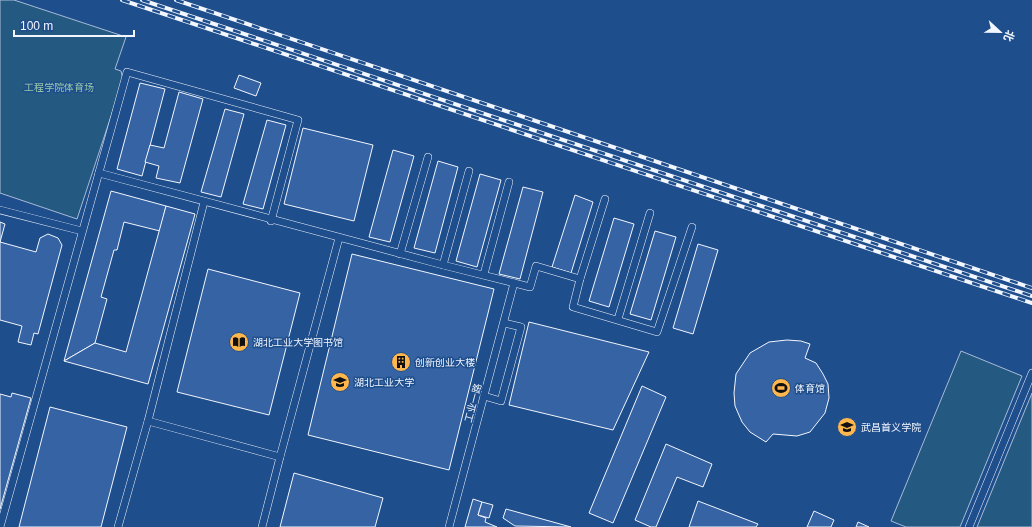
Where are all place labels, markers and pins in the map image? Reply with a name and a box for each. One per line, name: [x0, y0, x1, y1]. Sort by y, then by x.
library icon: 湖北工业大学图书馆: [228, 331, 250, 353]
place label: 湖北工业大学图书馆: [253, 337, 343, 348]
building icon: 创新创业大楼: [390, 351, 412, 373]
place label: 创新创业大楼: [415, 357, 475, 368]
school or university icon: 湖北工业大学: [329, 371, 351, 393]
place label: 湖北工业大学: [354, 377, 414, 388]
sports icon: 体育馆: [770, 377, 792, 399]
place label: 体育馆: [795, 383, 825, 394]
school or university icon: 武昌首义学院: [836, 416, 858, 438]
place label: 武昌首义学院: [861, 422, 921, 433]

